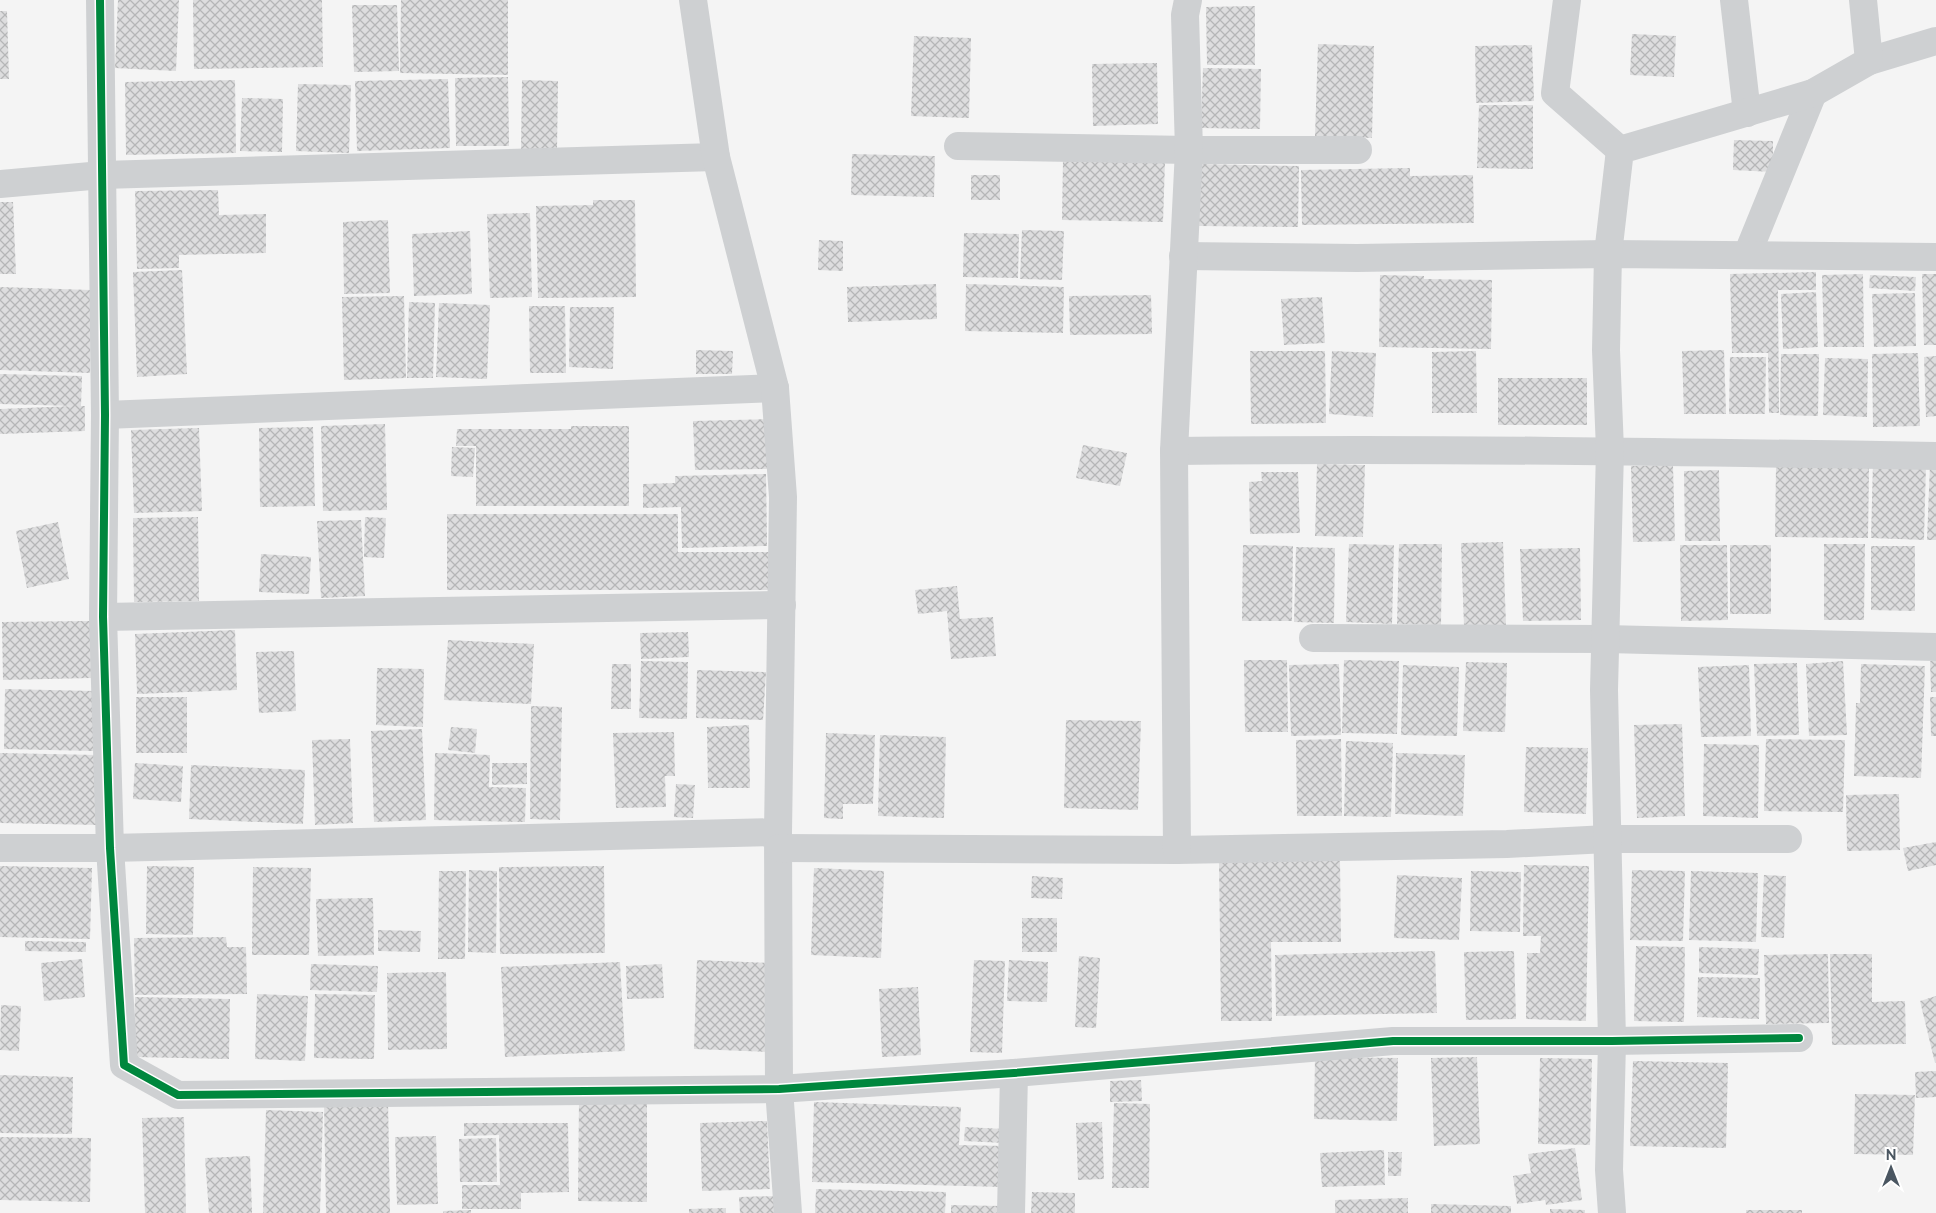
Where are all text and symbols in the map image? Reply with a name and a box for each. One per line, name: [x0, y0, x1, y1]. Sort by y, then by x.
north arrow: [1866, 1143, 1916, 1193]
text: N: [1886, 1147, 1896, 1163]

